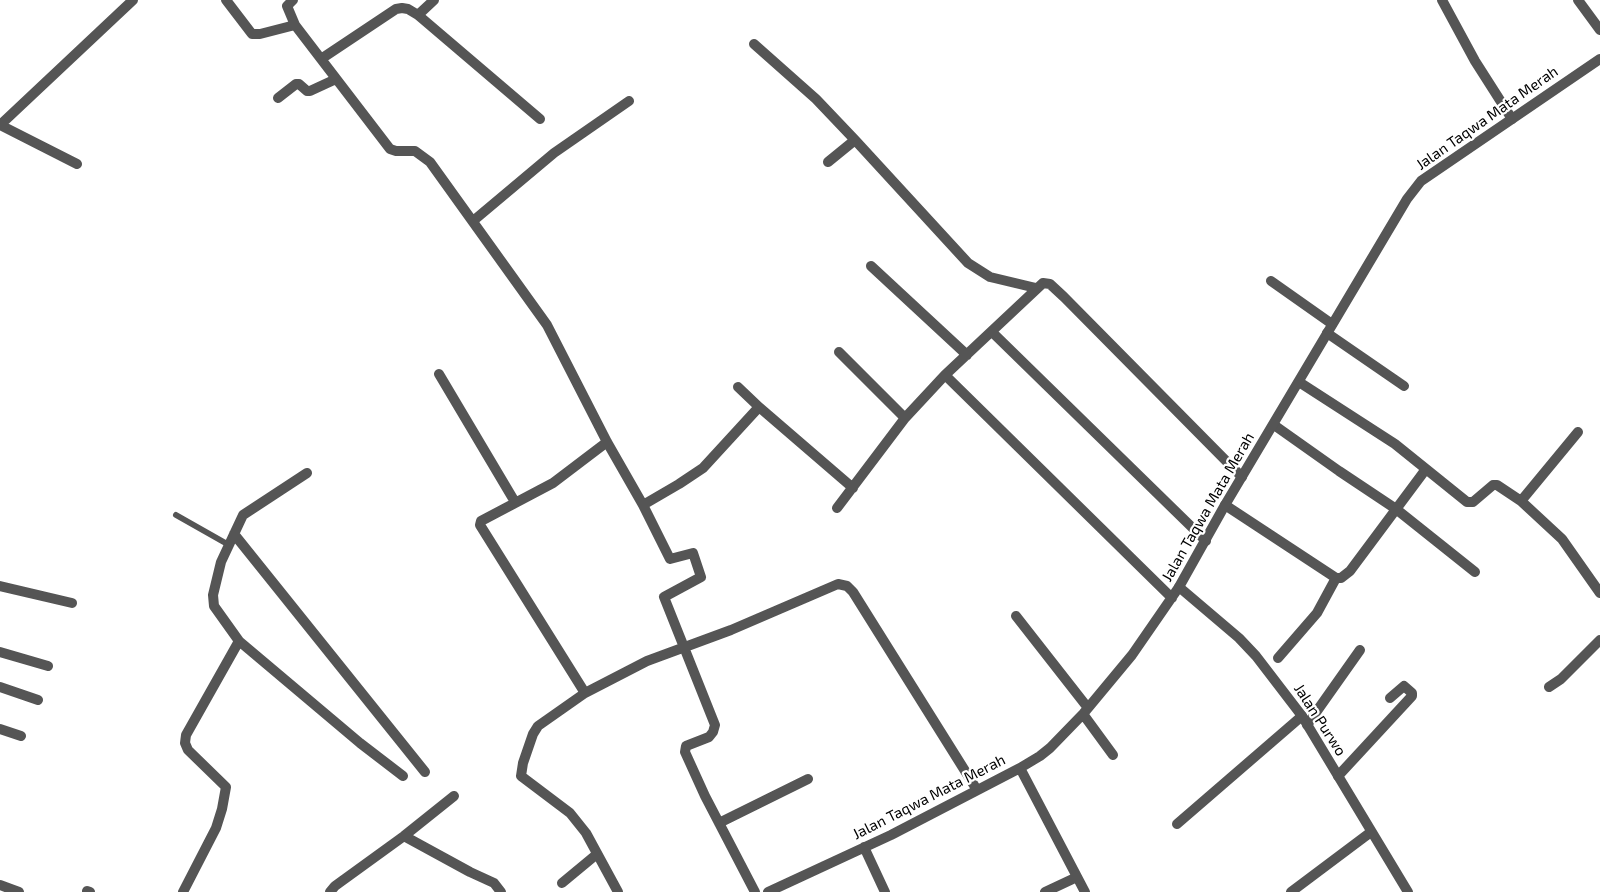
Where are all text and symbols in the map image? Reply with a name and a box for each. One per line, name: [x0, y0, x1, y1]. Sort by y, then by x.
street label: Jalan Taqwa Mata Merah: [1413, 62, 1561, 174]
street label: Jalan Taqwa Mata Merah: [1158, 429, 1258, 585]
street label: Jalan Purwo: [1290, 681, 1350, 759]
street label: Jalan Taqwa Mata Merah: [850, 751, 1008, 843]

